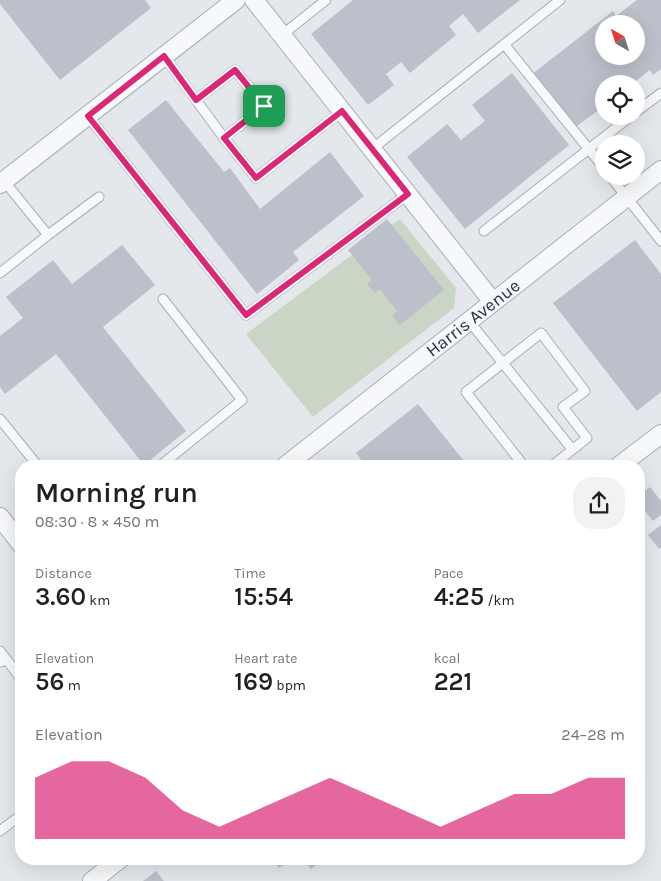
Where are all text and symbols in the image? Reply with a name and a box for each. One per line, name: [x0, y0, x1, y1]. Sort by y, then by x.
north arrow: [595, 15, 645, 65]
map controls: [595, 15, 645, 185]
button: locate: [595, 75, 645, 125]
pin: [243, 85, 285, 127]
icon: arrive: [250, 92, 278, 120]
button: layers: [595, 135, 645, 185]
street label: Harris Avenue: [422, 274, 524, 362]
text: Morning run: [35, 476, 198, 509]
button: share: [573, 477, 625, 529]
text: 08:30 · 8 × 450 m: [35, 512, 159, 531]
text: Distance: [35, 565, 92, 582]
text: Time: [234, 565, 266, 582]
text: Pace: [434, 565, 464, 582]
text: 3.60: [35, 582, 86, 611]
text: 15:54: [234, 582, 293, 611]
text: 4:25: [434, 582, 484, 611]
text: km: [86, 592, 110, 609]
text: /km: [484, 592, 515, 609]
text: Elevation: [35, 650, 94, 667]
text: Heart rate: [234, 650, 297, 667]
text: kcal: [434, 650, 460, 667]
text: 56: [35, 667, 64, 696]
text: 169: [234, 667, 273, 696]
text: 221: [434, 667, 472, 696]
text: m: [64, 677, 81, 694]
text: bpm: [273, 677, 306, 694]
text: Elevation: [35, 725, 103, 744]
text: 24–28 m: [561, 725, 625, 744]

